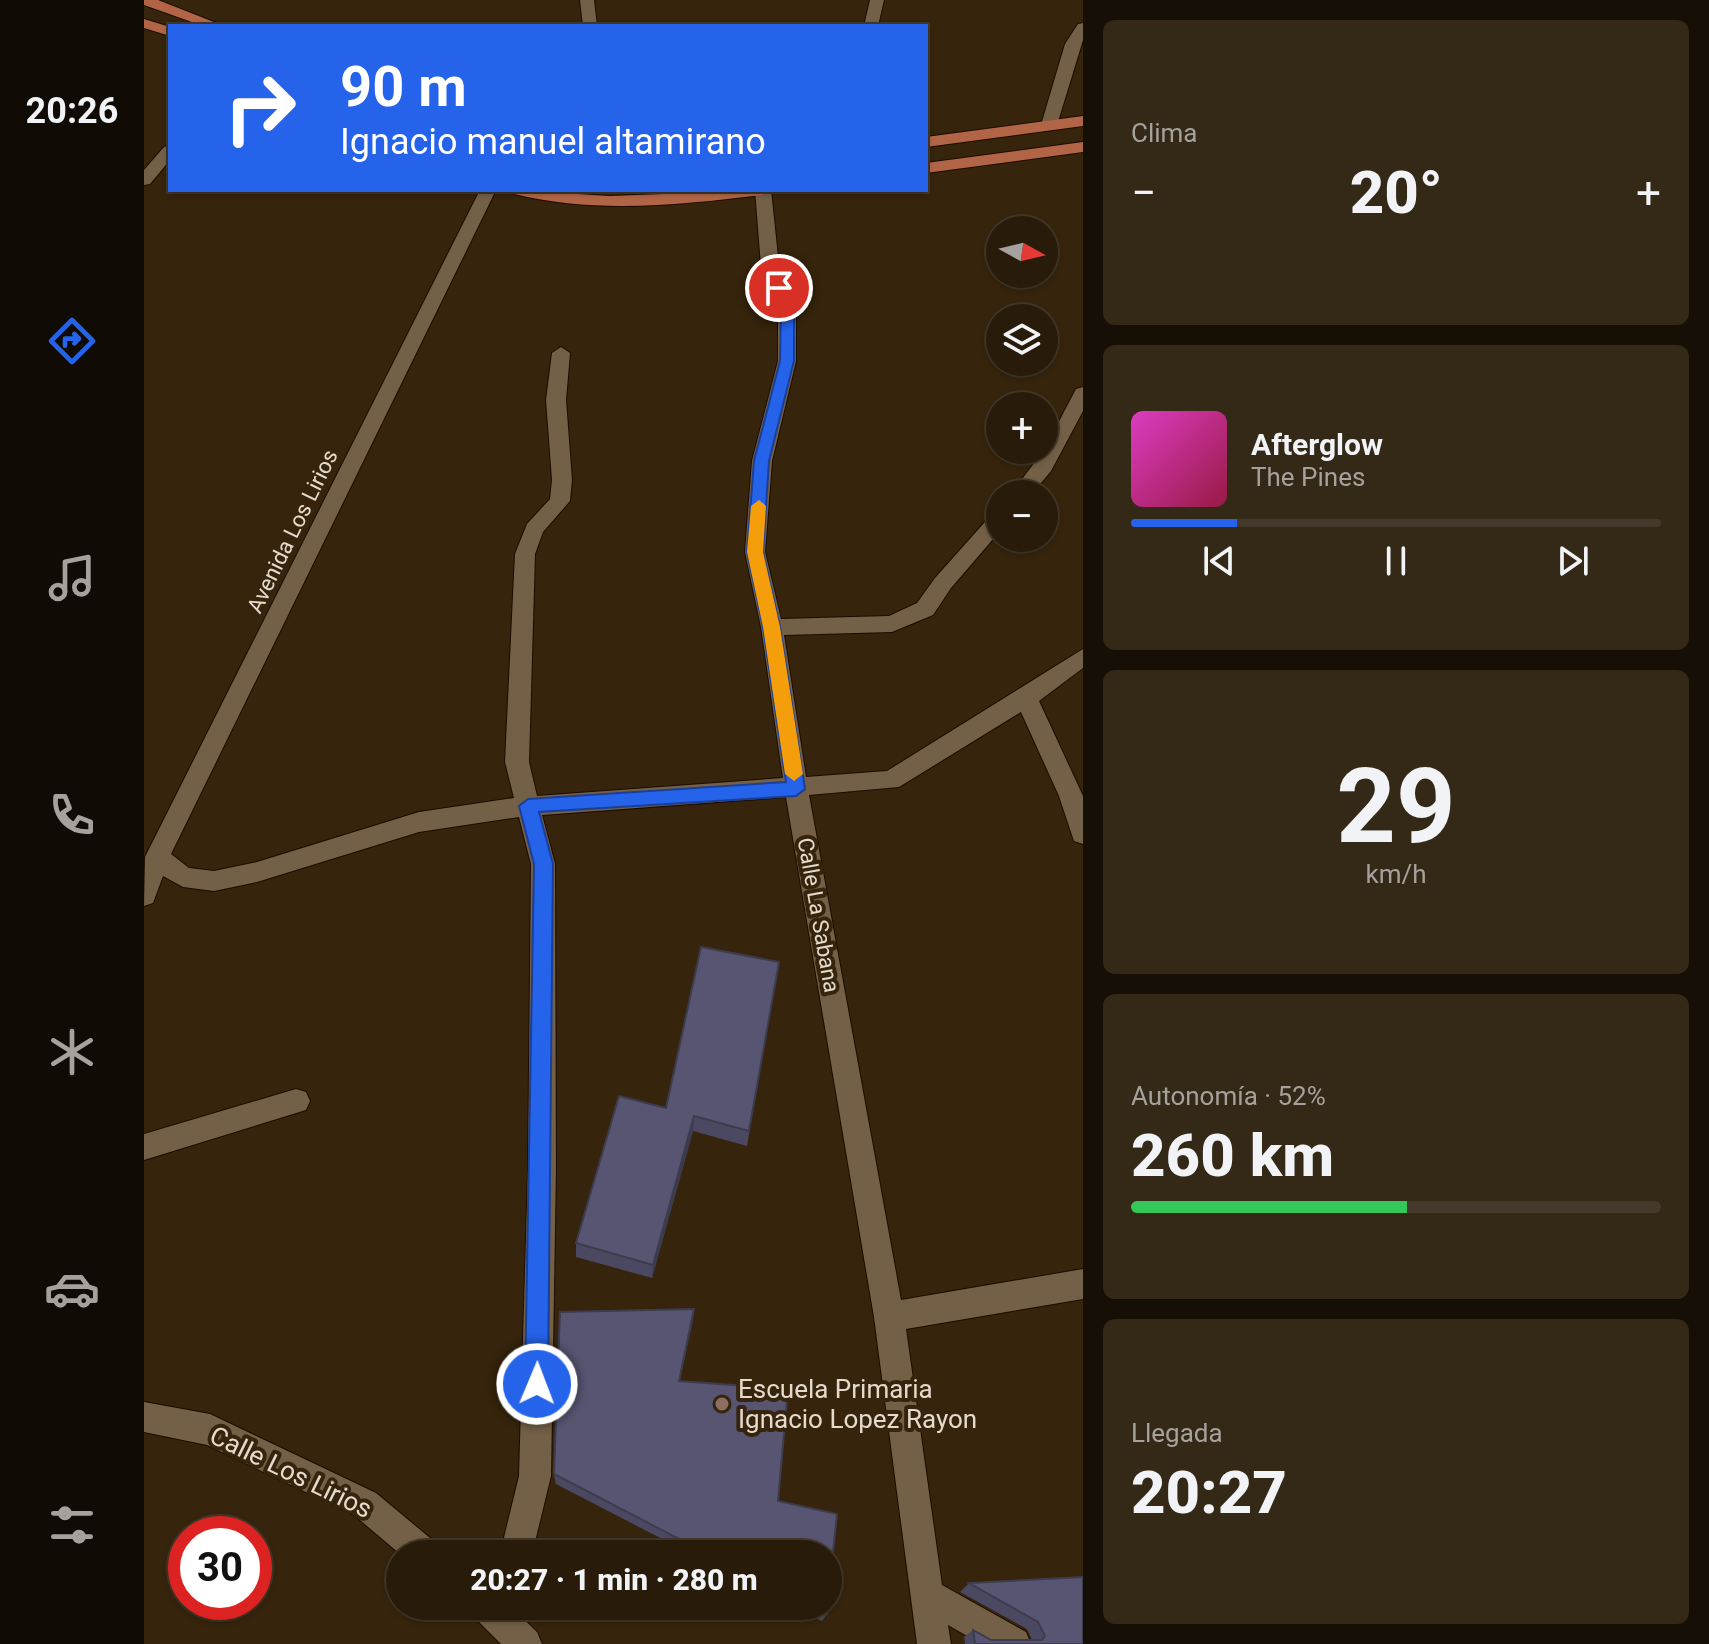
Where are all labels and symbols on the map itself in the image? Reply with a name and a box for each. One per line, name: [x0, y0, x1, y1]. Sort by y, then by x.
north arrow: [986, 216, 1058, 288]
pin: [745, 254, 813, 322]
street label: Avenida Los Lirios: [242, 446, 343, 617]
street label: Calle La Sabana: [793, 836, 844, 994]
position arrow: [495, 1342, 579, 1426]
place label: Escuela Primaria Ignacio Lopez Rayon: [738, 1374, 977, 1434]
marker: Escuela Primaria Ignacio Lopez Rayon: [713, 1395, 731, 1413]
street label: Calle Los Lirios: [205, 1420, 377, 1524]
speed limit sign: 30: [168, 1516, 272, 1620]

